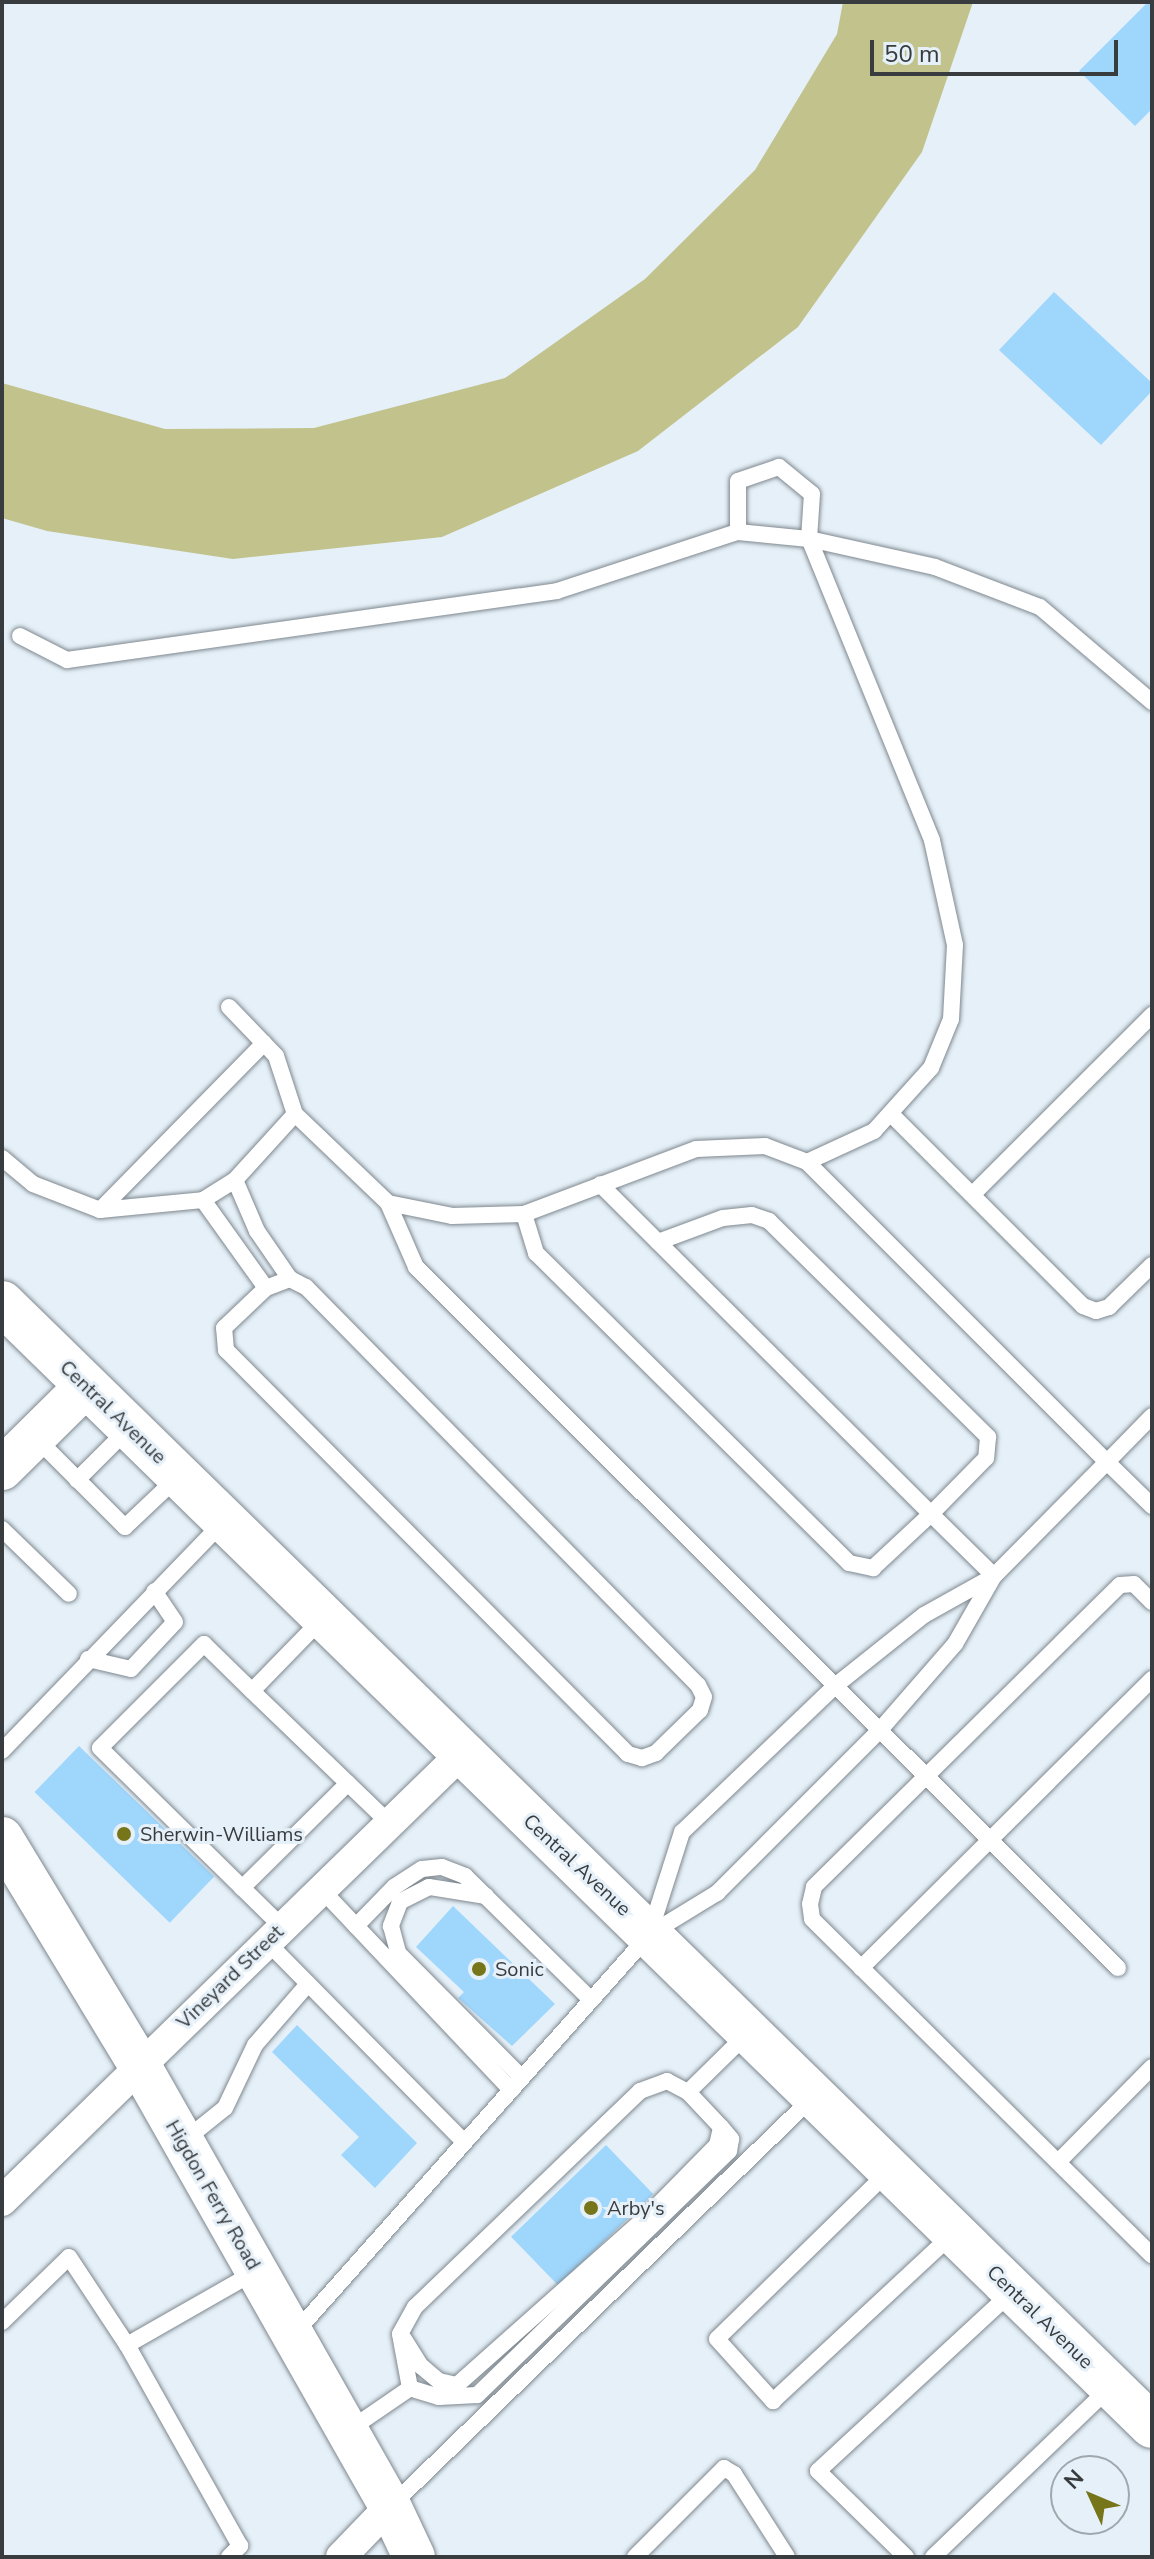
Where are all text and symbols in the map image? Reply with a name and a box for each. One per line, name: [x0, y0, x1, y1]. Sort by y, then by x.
scale bar: [874, 24, 1122, 74]
text: 50 m: [884, 38, 940, 70]
street label: Central Avenue: [55, 1355, 171, 1469]
street label: Central Avenue: [518, 1809, 636, 1921]
place label: Sherwin-Williams: [140, 1822, 303, 1846]
marker: Sherwin-Williams: [115, 1825, 133, 1843]
street label: Vineyard Street: [172, 1920, 288, 2034]
place label: Sonic: [495, 1957, 544, 1981]
marker: Sonic: [470, 1960, 488, 1978]
street label: Higdon Ferry Road: [160, 2116, 266, 2274]
place label: Arby's: [607, 2196, 665, 2220]
marker: Arby's: [582, 2199, 600, 2217]
street label: Central Avenue: [982, 2260, 1098, 2374]
north arrow: [1050, 2455, 1130, 2535]
text: N: [1058, 2463, 1091, 2496]

